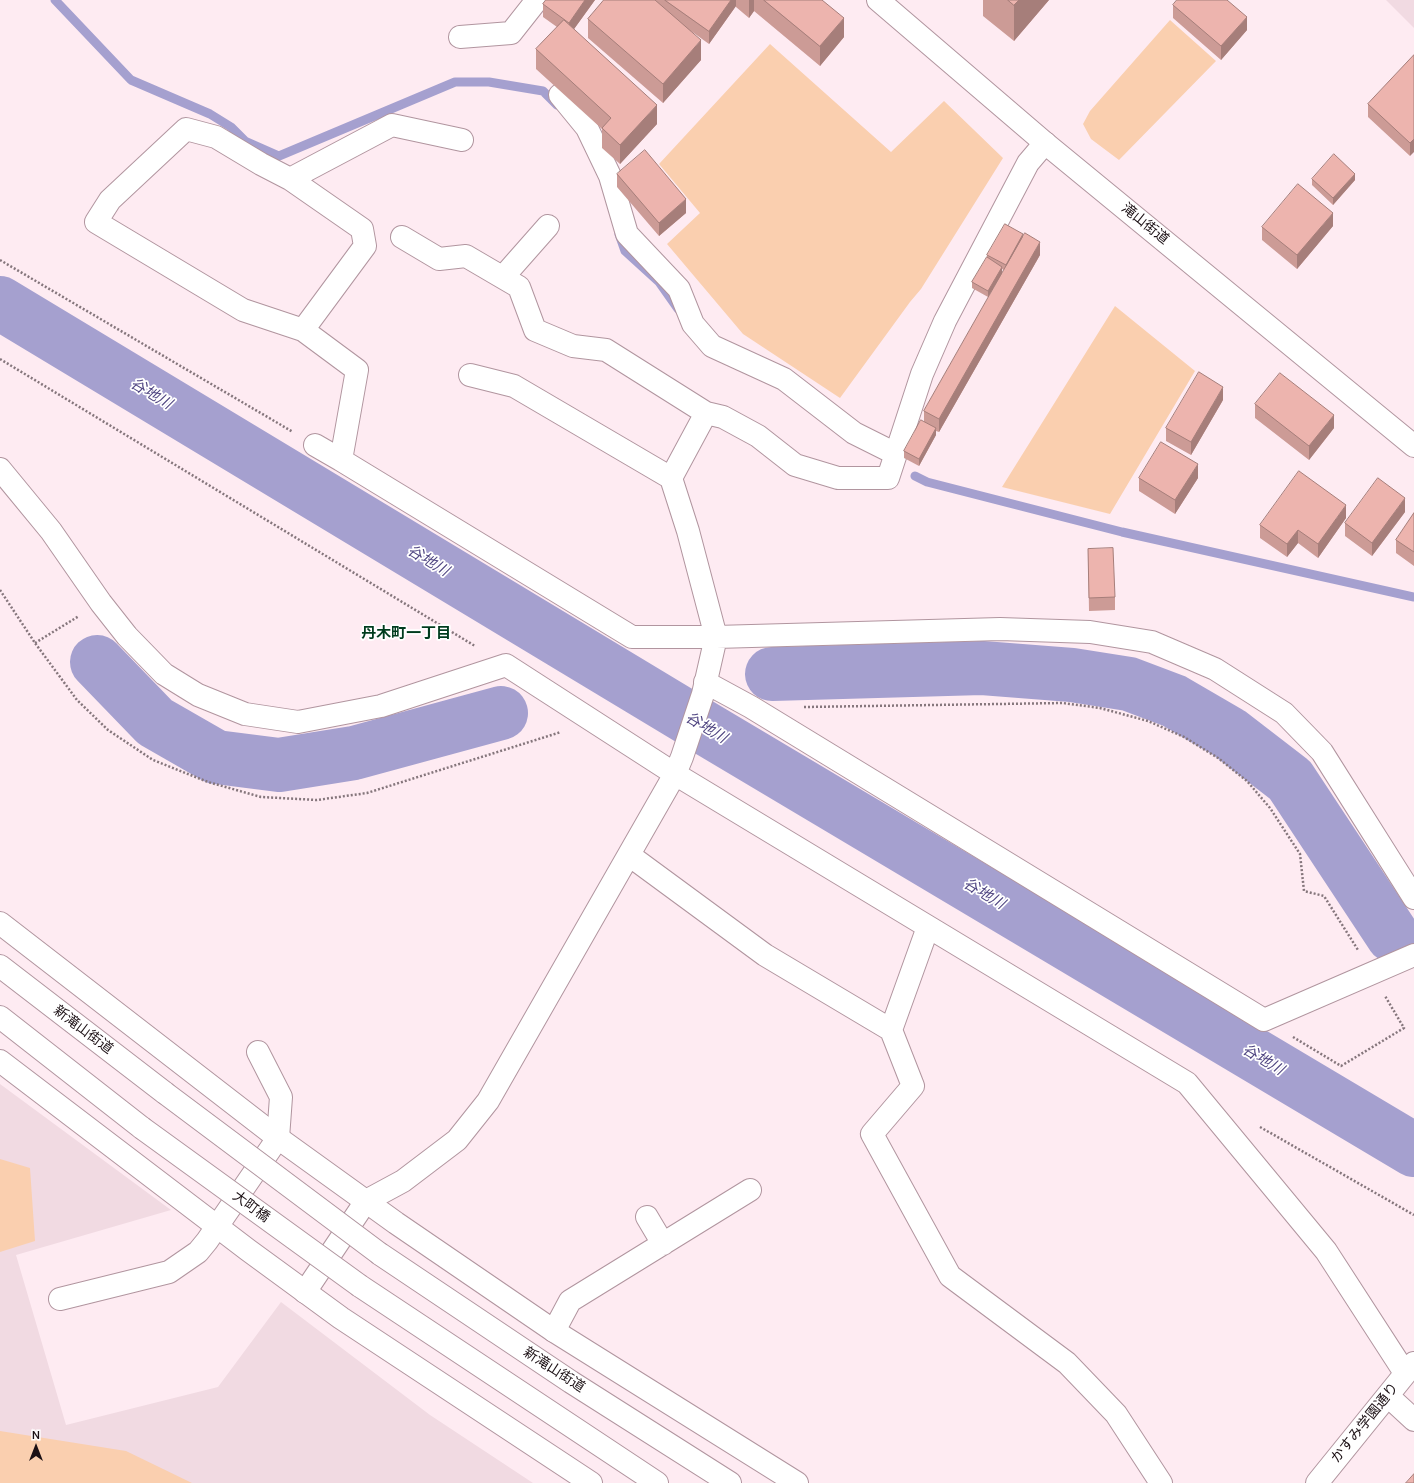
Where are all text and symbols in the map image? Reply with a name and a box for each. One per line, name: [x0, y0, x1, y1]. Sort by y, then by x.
street label: 滝山街道: [1118, 200, 1172, 248]
water label: 谷地川: [127, 375, 175, 413]
water label: 谷地川: [404, 542, 452, 580]
district label: 丹木町一丁目: [361, 625, 451, 643]
water label: 谷地川: [682, 709, 730, 747]
water label: 谷地川: [960, 875, 1008, 913]
street label: 新滝山街道: [50, 1002, 116, 1058]
water label: 谷地川: [1239, 1041, 1287, 1079]
street label: 大町橋: [229, 1188, 273, 1226]
street label: 新滝山街道: [520, 1344, 588, 1396]
street label: かすみ学園通り: [1328, 1380, 1402, 1466]
north arrow: [16, 1427, 56, 1467]
text: N: [32, 1427, 40, 1442]

